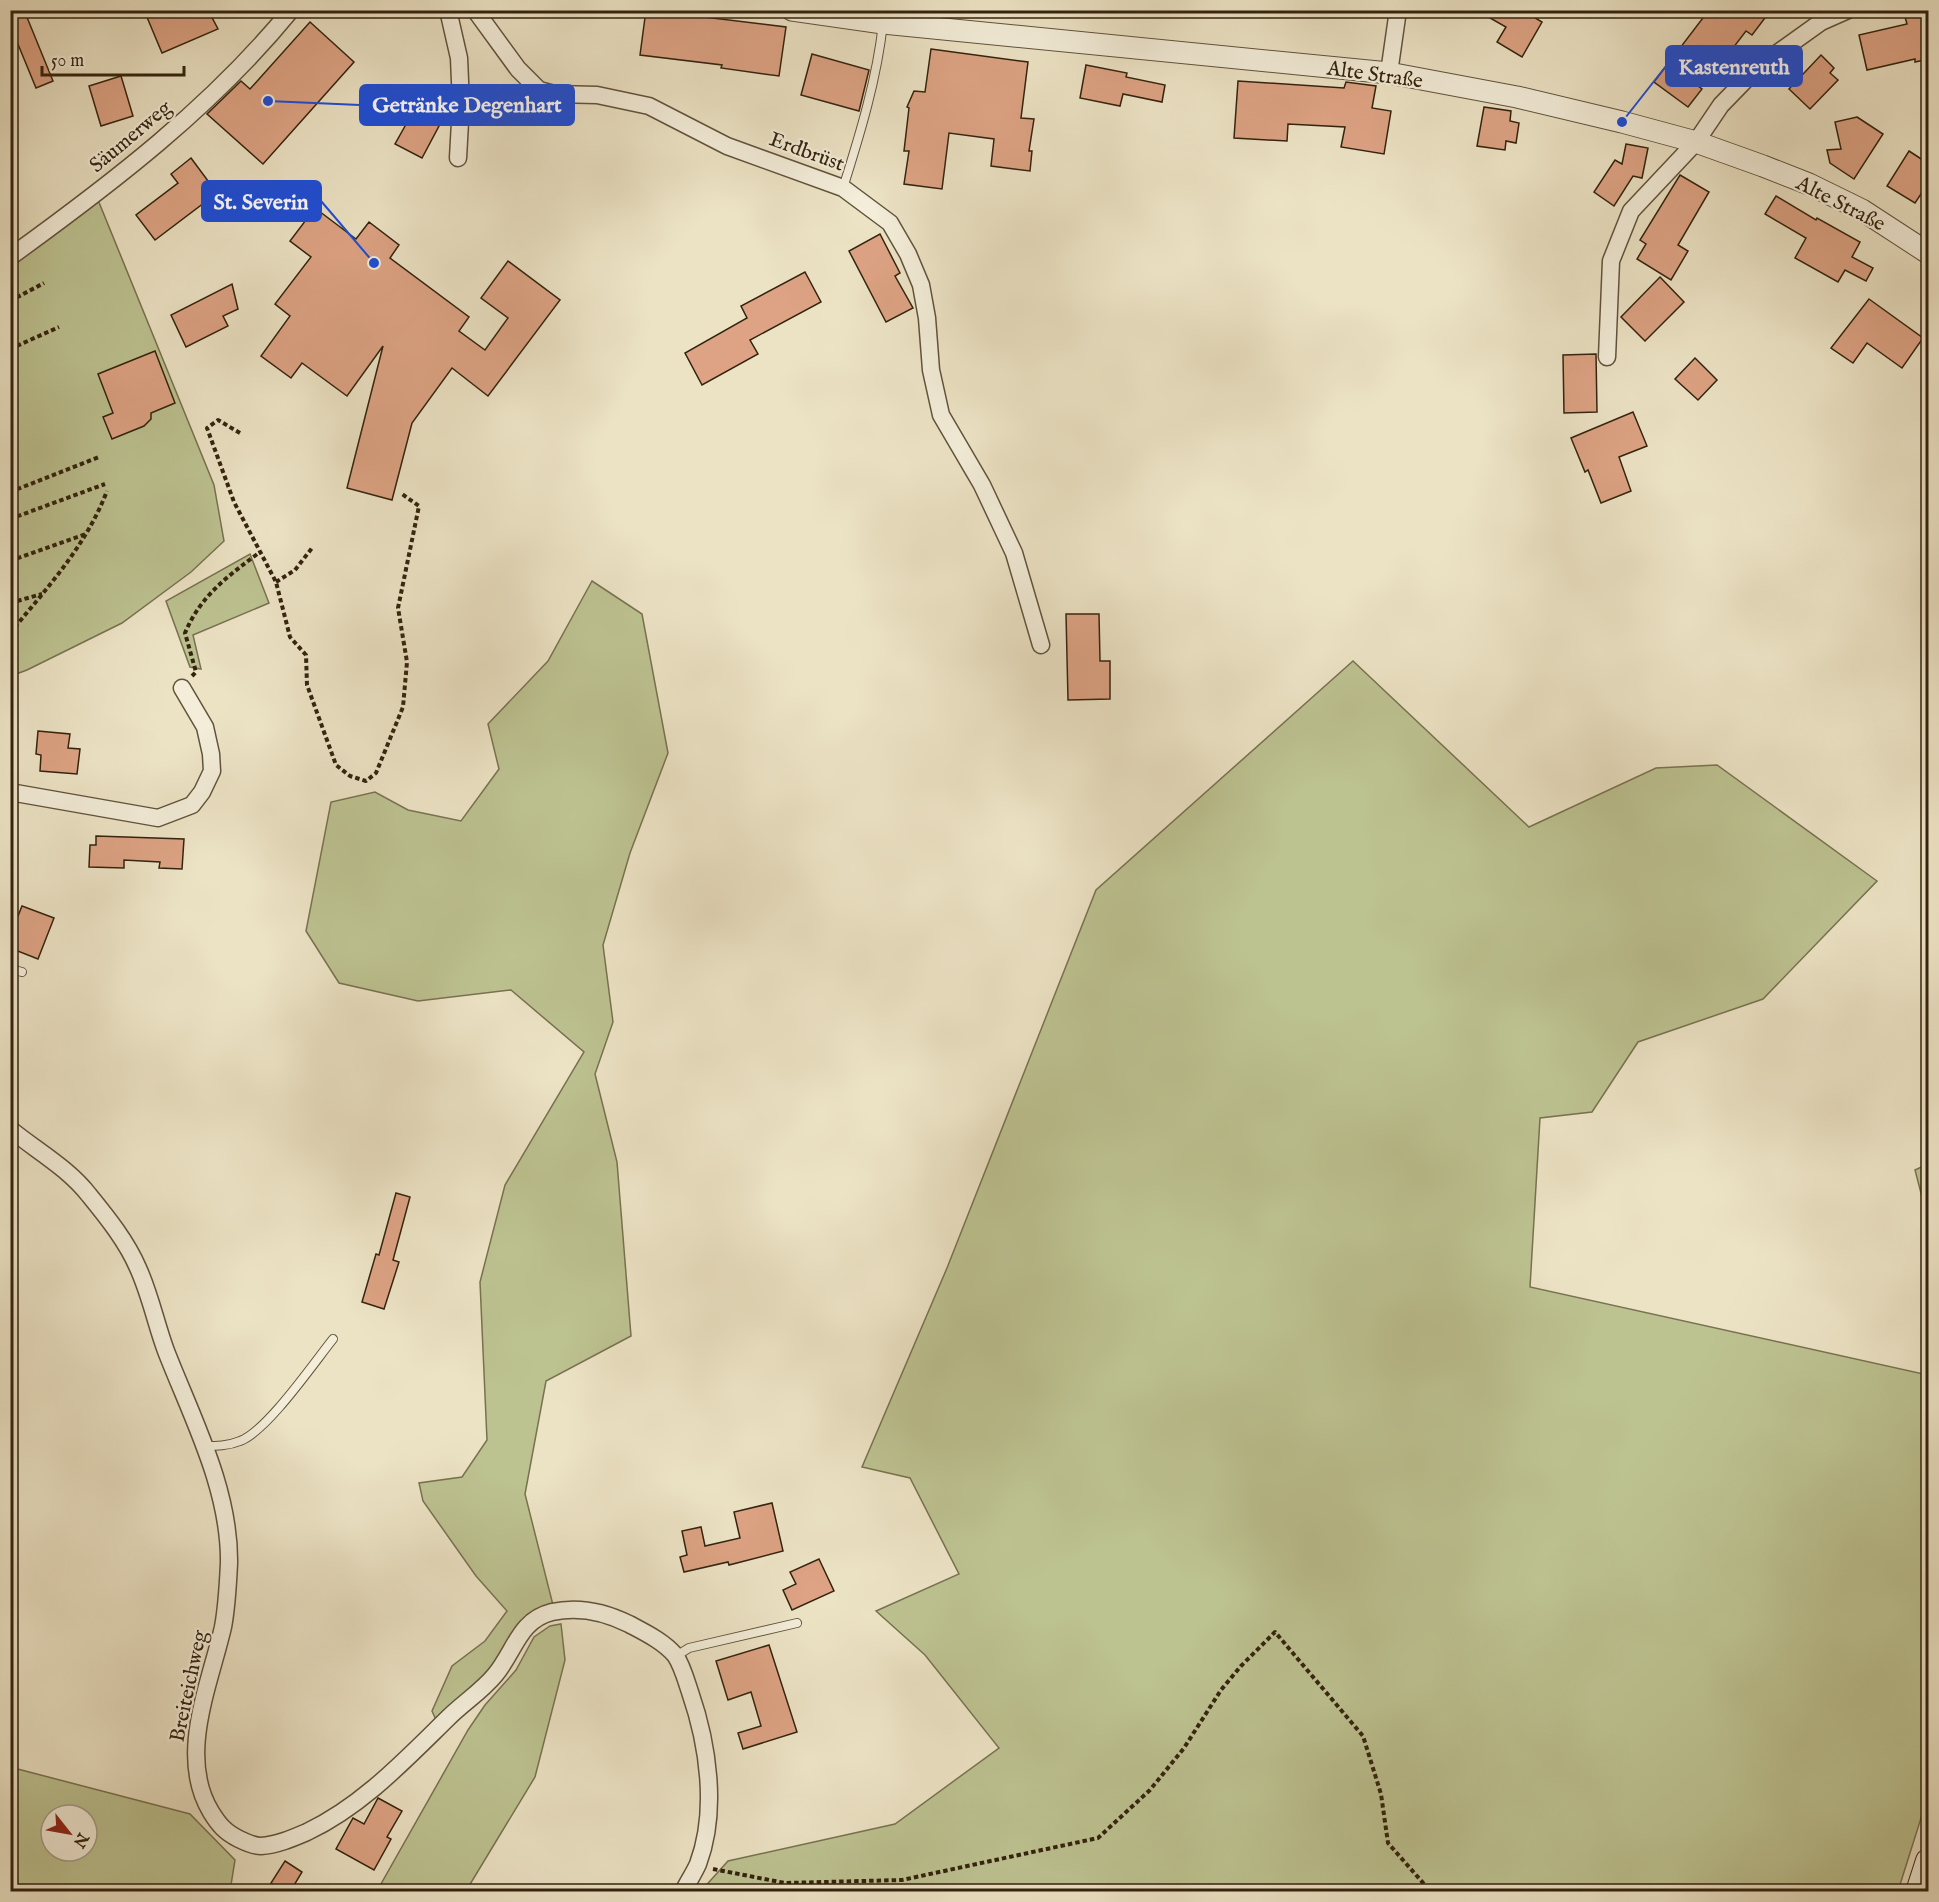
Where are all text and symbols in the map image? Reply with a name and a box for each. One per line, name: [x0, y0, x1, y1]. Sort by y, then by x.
scale bar: [42, 39, 184, 77]
callout: Kastenreuth: [1666, 46, 1802, 86]
text: 50 m: [51, 50, 84, 73]
text: Kastenreuth: [1678, 54, 1790, 82]
street label: Alte Straße: [1324, 55, 1425, 96]
callout: Getränke Degenhart: [360, 85, 574, 125]
text: Getränke Degenhart: [372, 92, 562, 120]
street label: Säumerweg: [84, 95, 178, 179]
street label: Erdbrüst: [765, 126, 848, 178]
street label: Alte Straße: [1790, 170, 1890, 238]
callout: St. Severin: [202, 181, 321, 221]
text: St. Severin: [213, 189, 309, 217]
street label: Breiteichweg: [164, 1627, 215, 1745]
north arrow: [39, 1803, 99, 1863]
text: N: [68, 1828, 93, 1851]

